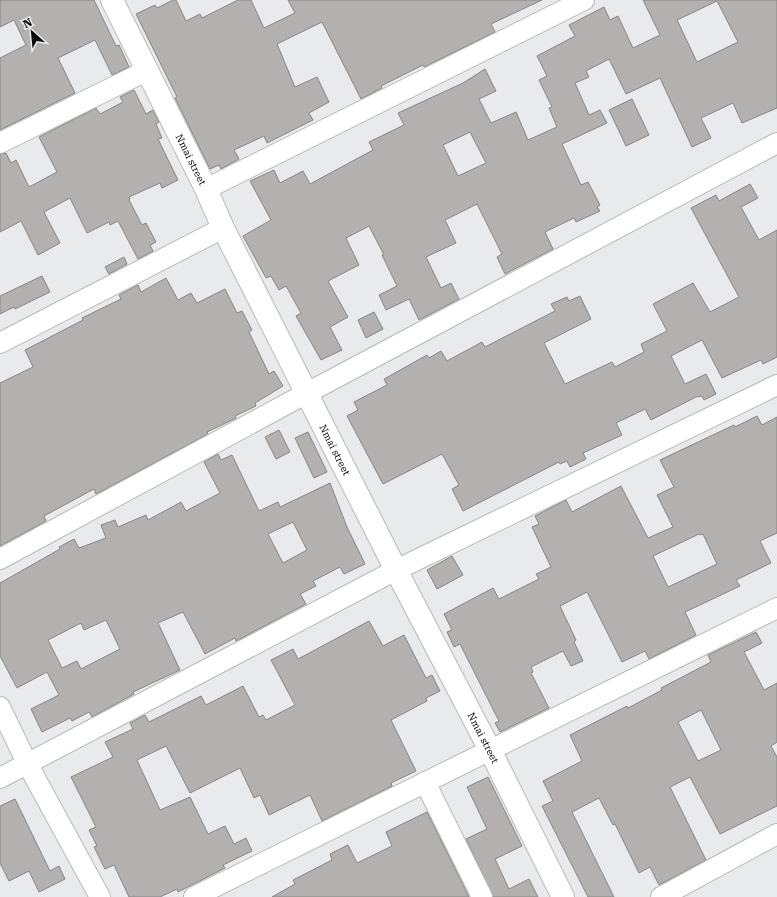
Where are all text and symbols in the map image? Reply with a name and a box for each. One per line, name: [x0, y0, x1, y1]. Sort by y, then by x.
north arrow: [12, 12, 52, 52]
text: N: [21, 16, 35, 31]
street label: Nmai street: [174, 132, 208, 187]
street label: Nmai street: [317, 423, 352, 477]
street label: Nmai street: [465, 711, 501, 765]

